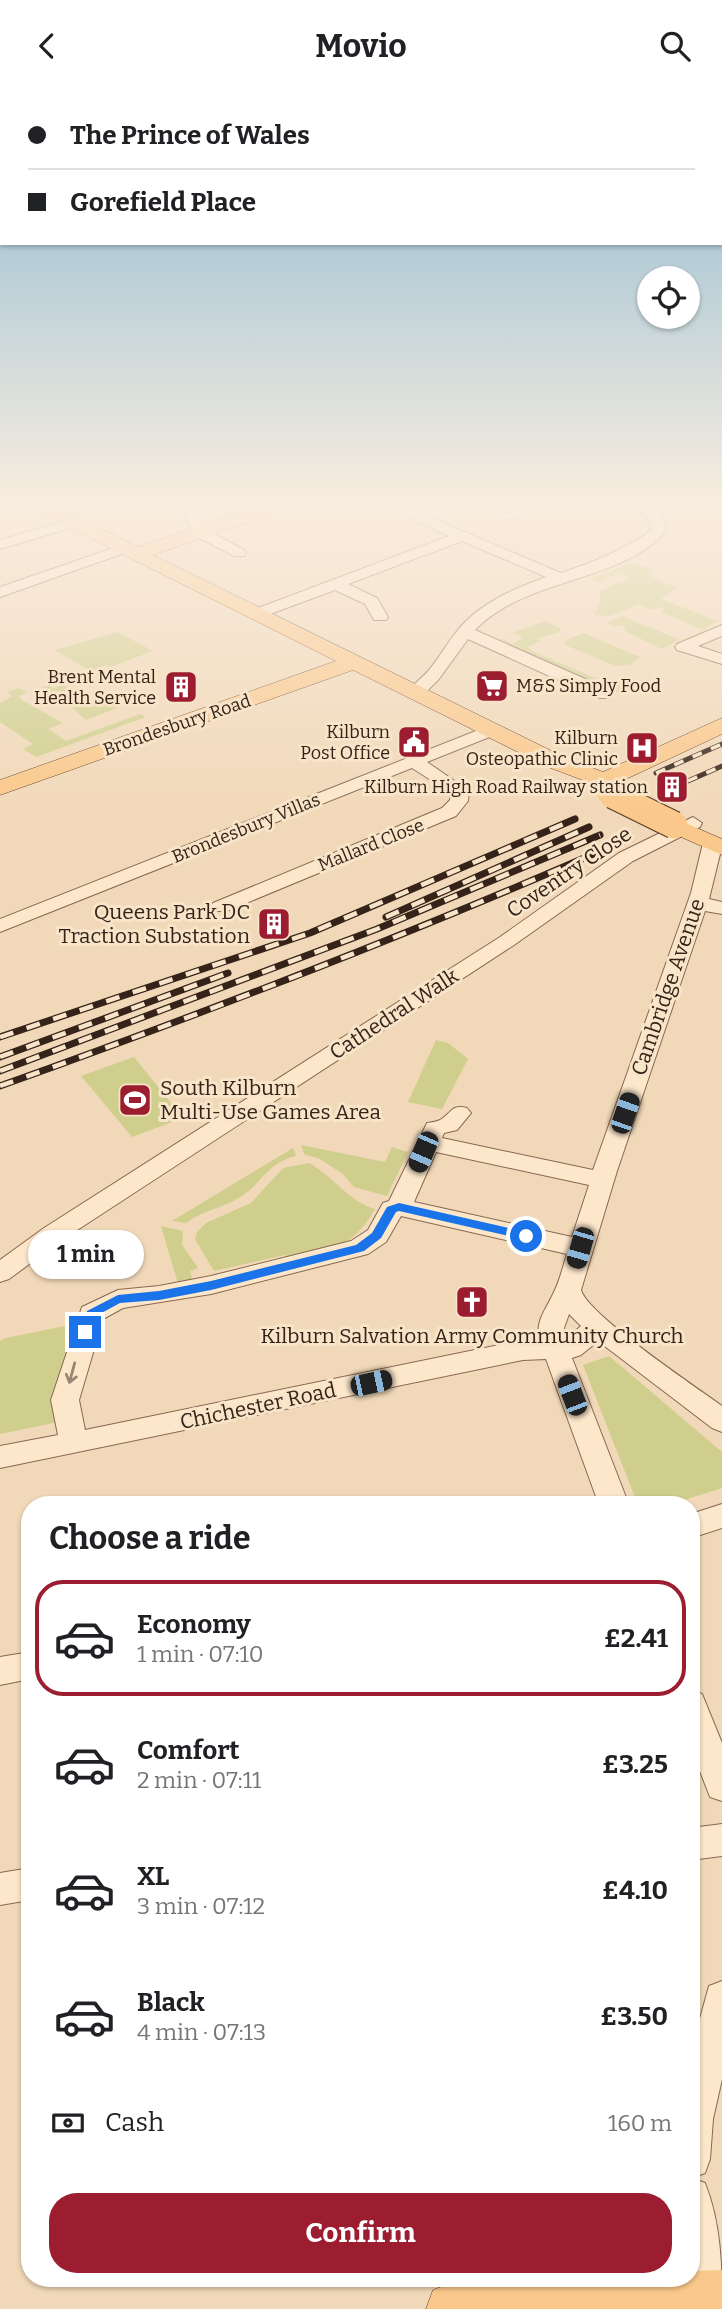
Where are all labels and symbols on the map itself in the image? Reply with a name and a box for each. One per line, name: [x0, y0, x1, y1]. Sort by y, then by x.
place label: Brent Mental Health Service: [34, 666, 156, 709]
supermarket icon: M&S Simply Food: [473, 667, 511, 705]
building icon: Brent Mental Health Service: [162, 668, 200, 706]
place label: M&S Simply Food: [516, 675, 662, 697]
street label: Brondesbury Road: [100, 689, 254, 761]
place label: Kilburn Post Office: [300, 721, 391, 764]
public building icon: Kilburn Post Office: [395, 723, 433, 761]
place label: Kilburn Osteopathic Clinic: [466, 727, 619, 770]
hospital icon: Kilburn Osteopathic Clinic: [623, 729, 661, 767]
building icon: Kilburn High Road Railway station: [653, 768, 691, 806]
place label: Kilburn High Road Railway station: [364, 776, 649, 798]
street label: Brondesbury Villas: [169, 788, 323, 868]
street label: Mallard Close: [315, 814, 427, 876]
street label: Coventry Close: [502, 821, 636, 923]
street label: Cambridge Avenue: [626, 895, 710, 1079]
place label: Queens Park DC Traction Substation: [59, 899, 250, 949]
building icon: Queens Park DC Traction Substation: [255, 905, 293, 943]
street label: Cathedral Walk: [325, 963, 463, 1065]
place label: South Kilburn Multi-Use Games Area: [160, 1075, 381, 1125]
sports icon: South Kilburn Multi-Use Games Area: [116, 1081, 154, 1119]
car: [609, 1090, 642, 1136]
car: [406, 1129, 441, 1175]
route start: [510, 1220, 542, 1252]
car: [565, 1225, 596, 1271]
callout: 1 min: [27, 1231, 143, 1279]
church icon: Kilburn Salvation Army Community Church: [453, 1283, 491, 1321]
route end: [69, 1316, 101, 1348]
place label: Kilburn Salvation Army Community Church: [260, 1323, 684, 1349]
one-way arrow: [65, 1361, 78, 1384]
car: [349, 1368, 394, 1398]
car: [555, 1372, 590, 1418]
street label: Chichester Road: [178, 1377, 338, 1435]

